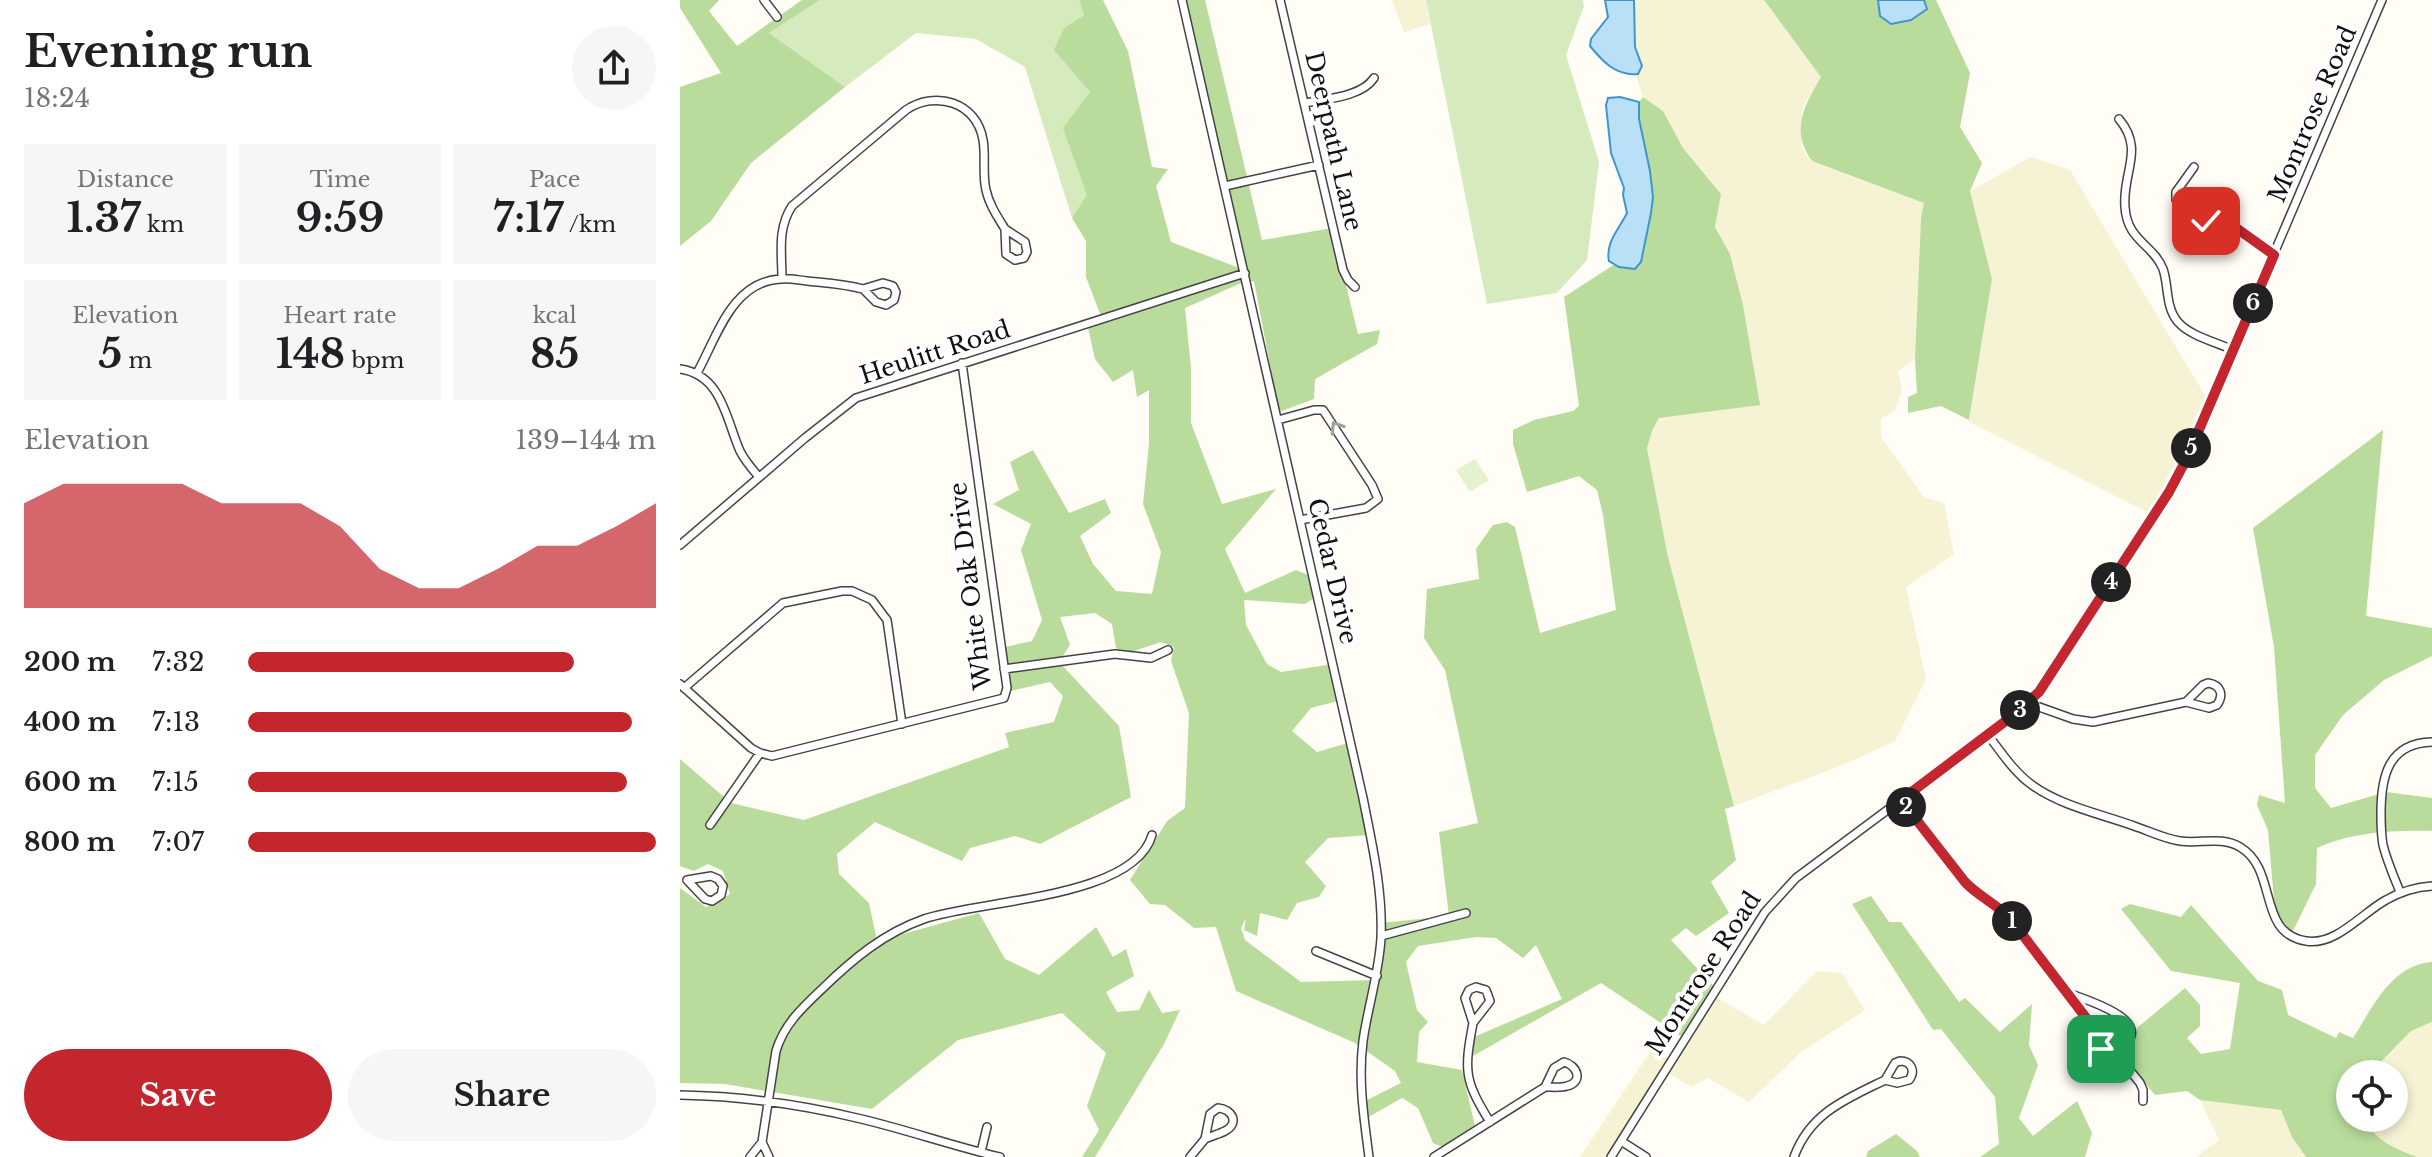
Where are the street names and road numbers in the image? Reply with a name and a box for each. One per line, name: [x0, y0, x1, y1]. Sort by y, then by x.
street label: Montrose Road: [2262, 21, 2362, 207]
street label: Deerpath Lane: [1299, 48, 1369, 234]
street label: Heulitt Road: [856, 314, 1014, 390]
street label: White Oak Drive: [943, 481, 997, 692]
street label: Cedar Drive: [1302, 495, 1364, 647]
street label: Montrose Road: [1639, 886, 1767, 1060]

